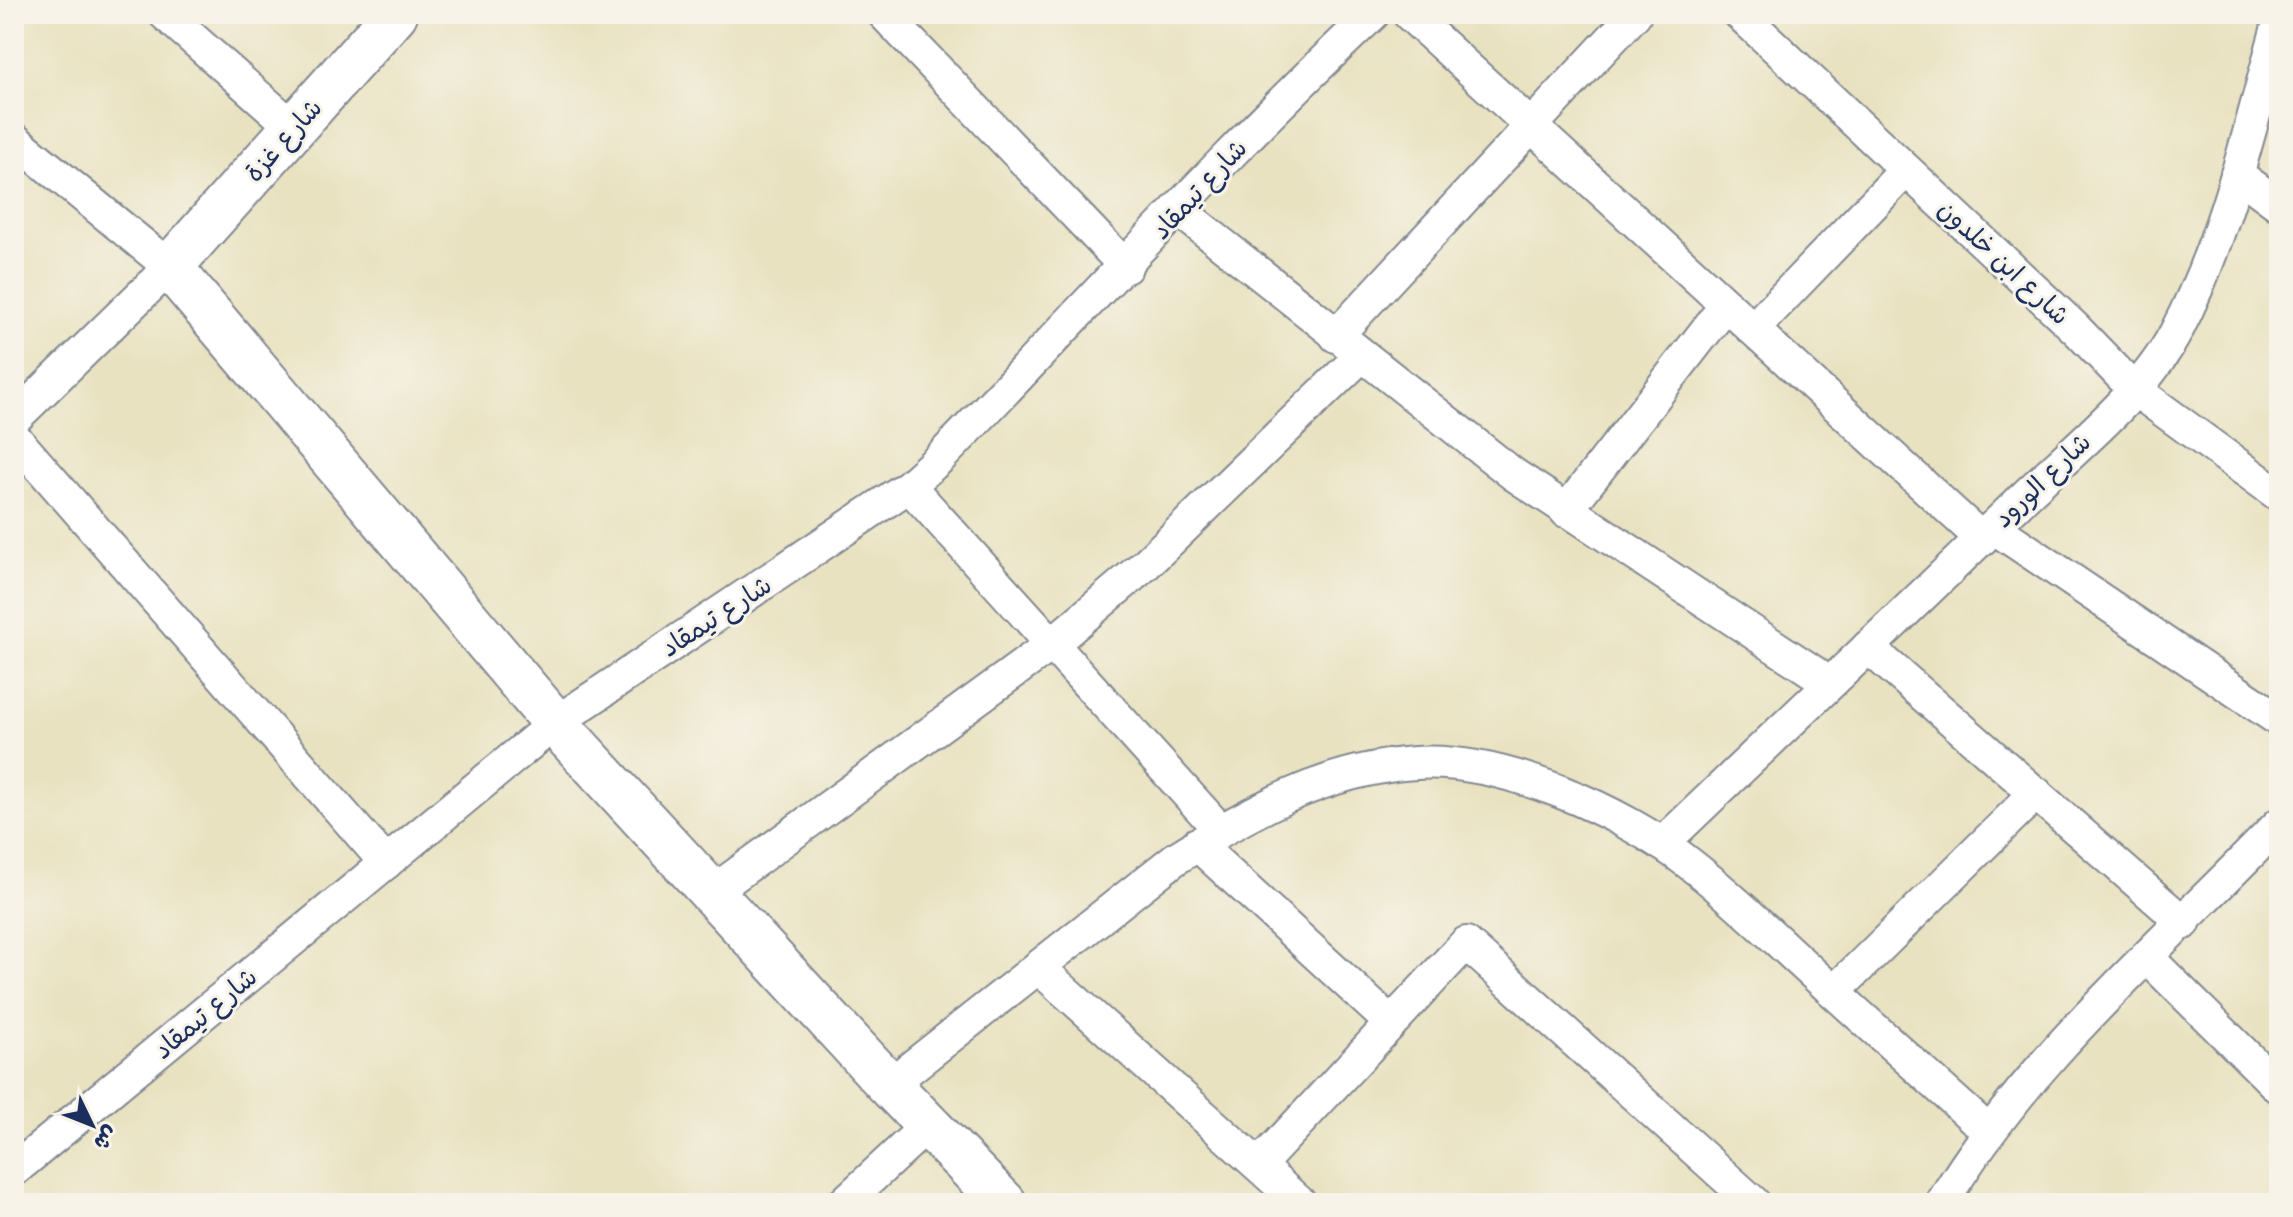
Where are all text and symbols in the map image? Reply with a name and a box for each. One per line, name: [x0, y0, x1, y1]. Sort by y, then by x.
street label: شارع غزة: [232, 87, 334, 193]
street label: شارع تيمقاد: [1139, 127, 1259, 251]
street label: شارع ابن خلدون: [1927, 188, 2081, 336]
street label: شارع الورود: [1982, 421, 2102, 539]
street label: شارع تيمقاد: [651, 563, 781, 669]
street label: شارع تيمقاد: [142, 955, 268, 1071]
north arrow: [52, 1085, 132, 1165]
text: ش: [84, 1116, 129, 1160]

